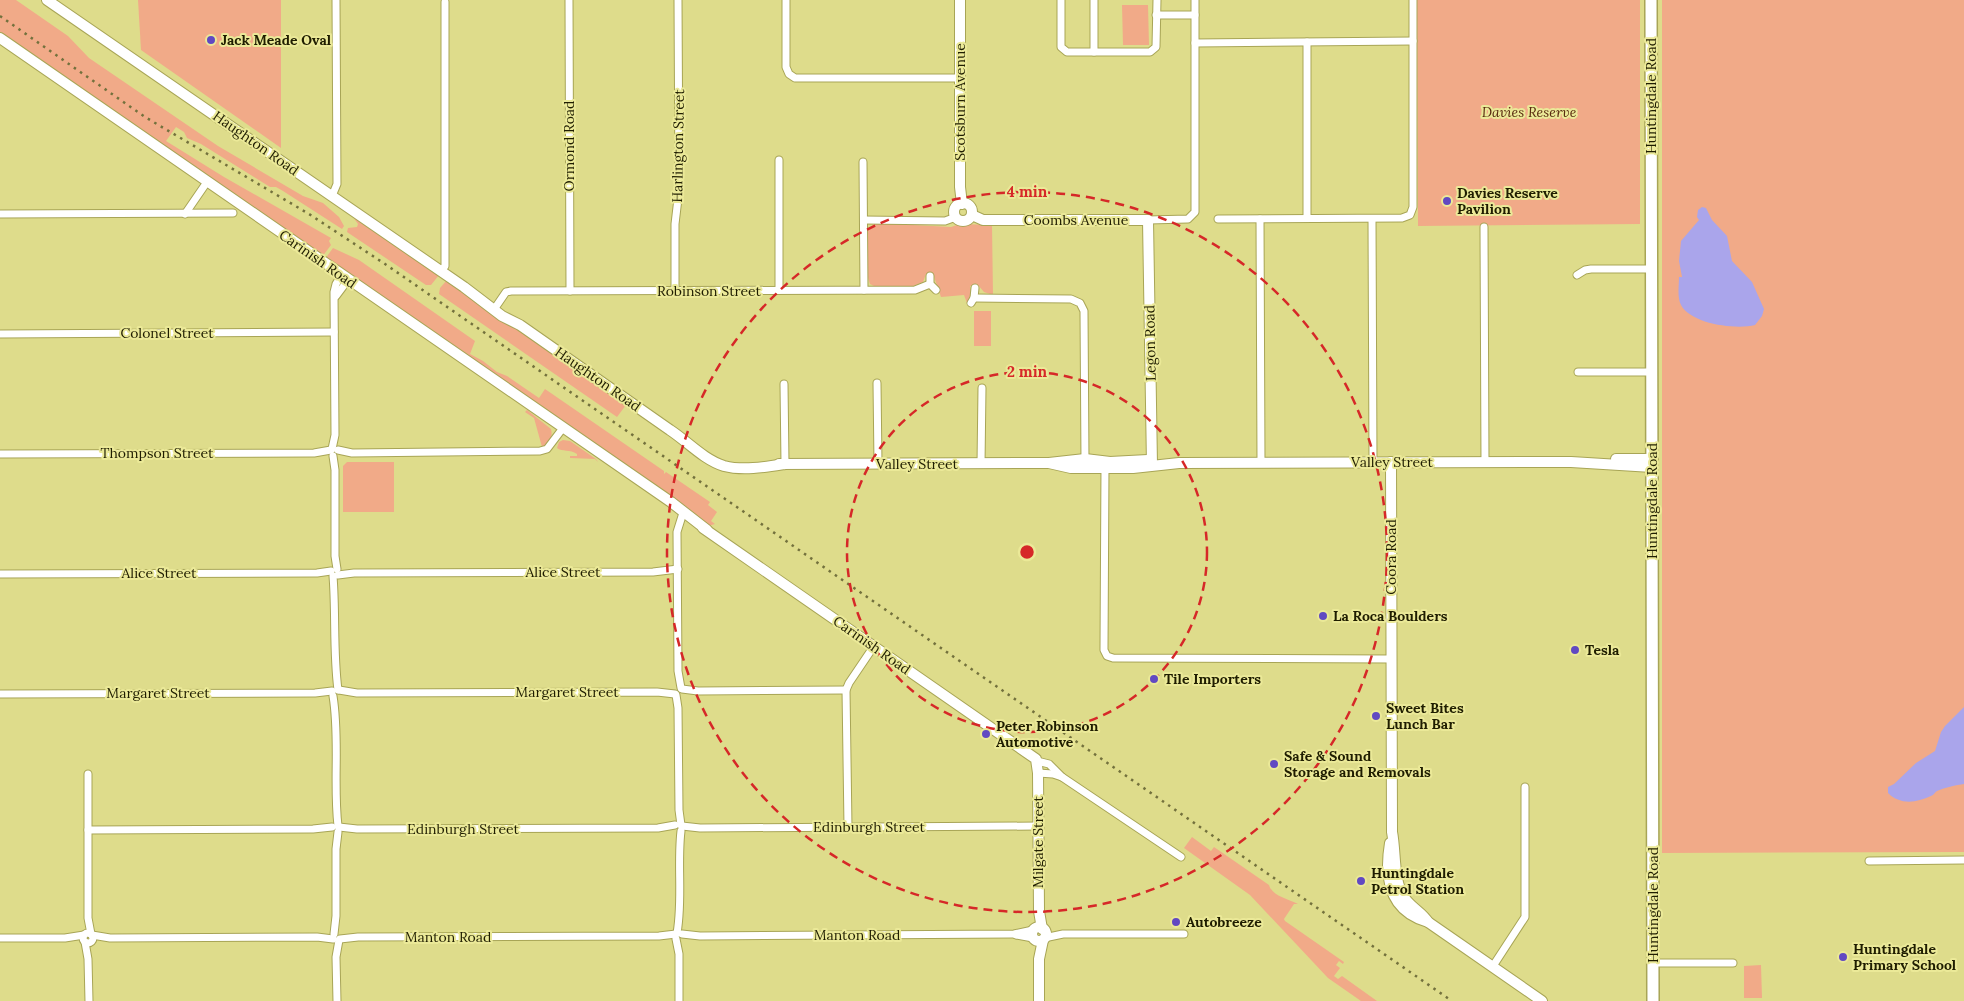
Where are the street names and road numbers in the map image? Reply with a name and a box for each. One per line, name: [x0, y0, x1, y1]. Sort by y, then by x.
street label: Huntingdale Road: [1642, 38, 1660, 154]
street label: Scotsburn Avenue: [951, 43, 969, 161]
street label: Harlington Street: [668, 89, 688, 203]
street label: Ormond Road: [560, 101, 578, 191]
street label: Haughton Road: [210, 107, 302, 179]
street label: Coombs Avenue: [1024, 211, 1129, 229]
street label: Carinish Road: [276, 226, 360, 292]
street label: Robinson Street: [657, 282, 762, 300]
street label: Legon Road: [1140, 305, 1160, 381]
street label: Colonel Street: [120, 324, 214, 342]
street label: Haughton Road: [552, 343, 644, 415]
street label: Huntingdale Road: [1643, 443, 1661, 559]
street label: Thompson Street: [101, 444, 214, 462]
street label: Valley Street: [1350, 453, 1434, 471]
street label: Valley Street: [875, 455, 959, 473]
street label: Coora Road: [1382, 519, 1400, 595]
street label: Alice Street: [525, 563, 601, 581]
street label: Alice Street: [121, 564, 197, 582]
street label: Carinish Road: [830, 612, 914, 678]
street label: Margaret Street: [515, 683, 619, 701]
street label: Margaret Street: [106, 684, 210, 702]
street label: Milgate Street: [1029, 796, 1047, 888]
street label: Edinburgh Street: [813, 818, 925, 836]
street label: Edinburgh Street: [407, 820, 519, 838]
street label: Huntingdale Road: [1644, 847, 1662, 963]
street label: Manton Road: [814, 926, 900, 944]
street label: Manton Road: [405, 928, 491, 946]

